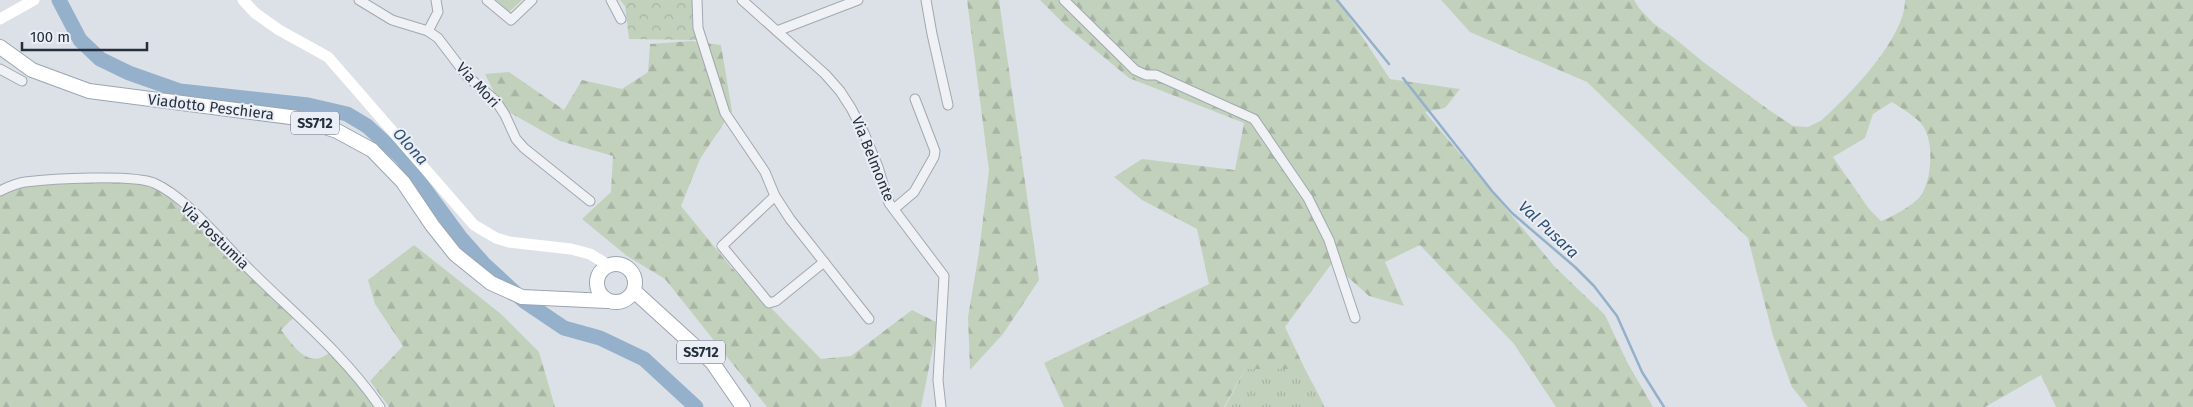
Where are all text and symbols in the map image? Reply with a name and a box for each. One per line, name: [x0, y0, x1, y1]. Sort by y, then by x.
scale bar: [22, 20, 148, 52]
text: 100 m: [30, 28, 70, 46]
street label: Via Mori: [453, 59, 503, 111]
street label: Viadotto Peschiera: [147, 90, 275, 124]
road number: SS712: [291, 112, 339, 134]
street label: Via Belmonte: [848, 114, 898, 204]
water label: Olona: [389, 124, 432, 169]
water label: Val Pusara: [1515, 197, 1583, 262]
street label: Via Postumia: [177, 199, 253, 273]
road number: SS712: [677, 341, 725, 364]

